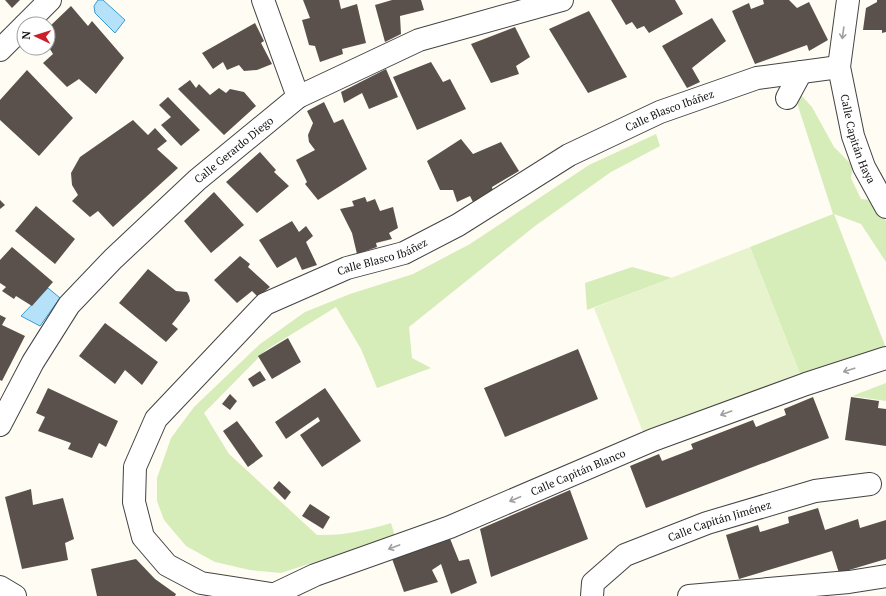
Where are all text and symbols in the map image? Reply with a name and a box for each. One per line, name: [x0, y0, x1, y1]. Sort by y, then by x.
north arrow: [16, 16, 56, 56]
one-way arrow: [839, 26, 847, 39]
text: N: [19, 30, 33, 40]
street label: Calle Blasco Ibáñez: [623, 87, 716, 134]
street label: Calle Capitán Haya: [838, 93, 879, 186]
street label: Calle Gerardo Diego: [191, 113, 276, 186]
street label: Calle Blasco Ibáñez: [335, 235, 430, 278]
one-way arrow: [843, 367, 856, 374]
one-way arrow: [721, 410, 733, 418]
street label: Calle Capitán Blanco: [528, 446, 628, 499]
one-way arrow: [510, 496, 522, 503]
street label: Calle Capitán Jiménez: [666, 497, 773, 545]
one-way arrow: [388, 544, 401, 551]

